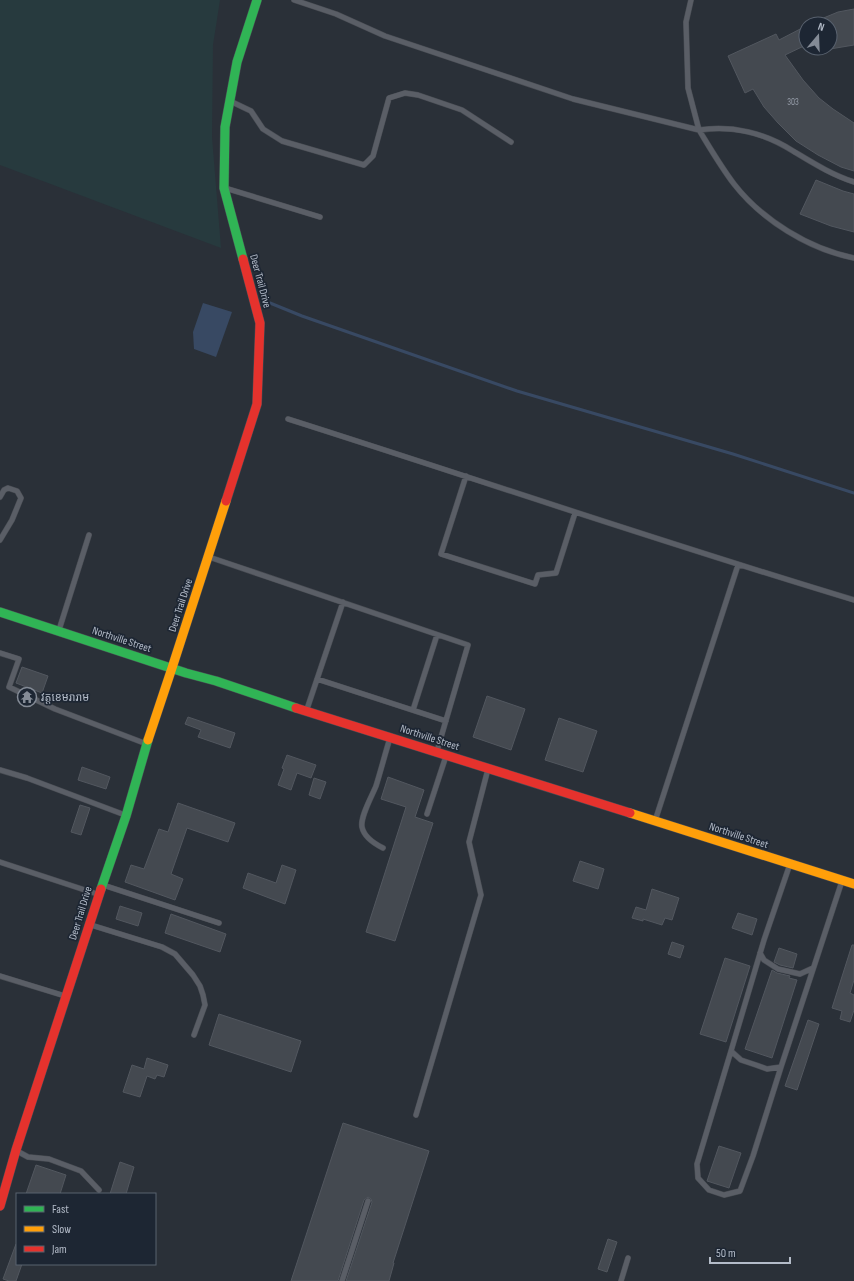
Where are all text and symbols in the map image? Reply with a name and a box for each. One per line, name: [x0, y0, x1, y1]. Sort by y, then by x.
north arrow: [798, 16, 838, 56]
text: N: [816, 20, 826, 34]
house number: 303: [787, 97, 799, 108]
street label: Deer Trail Drive: [247, 253, 274, 309]
street label: Deer Trail Drive: [166, 577, 195, 633]
street label: Northville Street: [91, 624, 154, 655]
temple icon: វត្តខេមរារាម: [16, 686, 38, 708]
place label: វត្តខេមរារាម: [41, 691, 89, 704]
street label: Northville Street: [399, 722, 462, 753]
street label: Northville Street: [708, 820, 771, 851]
street label: Deer Trail Drive: [66, 885, 95, 941]
legend: [16, 1193, 156, 1265]
text: Fast: [52, 1202, 69, 1217]
text: Slow: [52, 1222, 71, 1237]
scale bar: [710, 1239, 790, 1265]
text: Jam: [51, 1242, 67, 1257]
text: 50 m: [716, 1246, 736, 1261]

